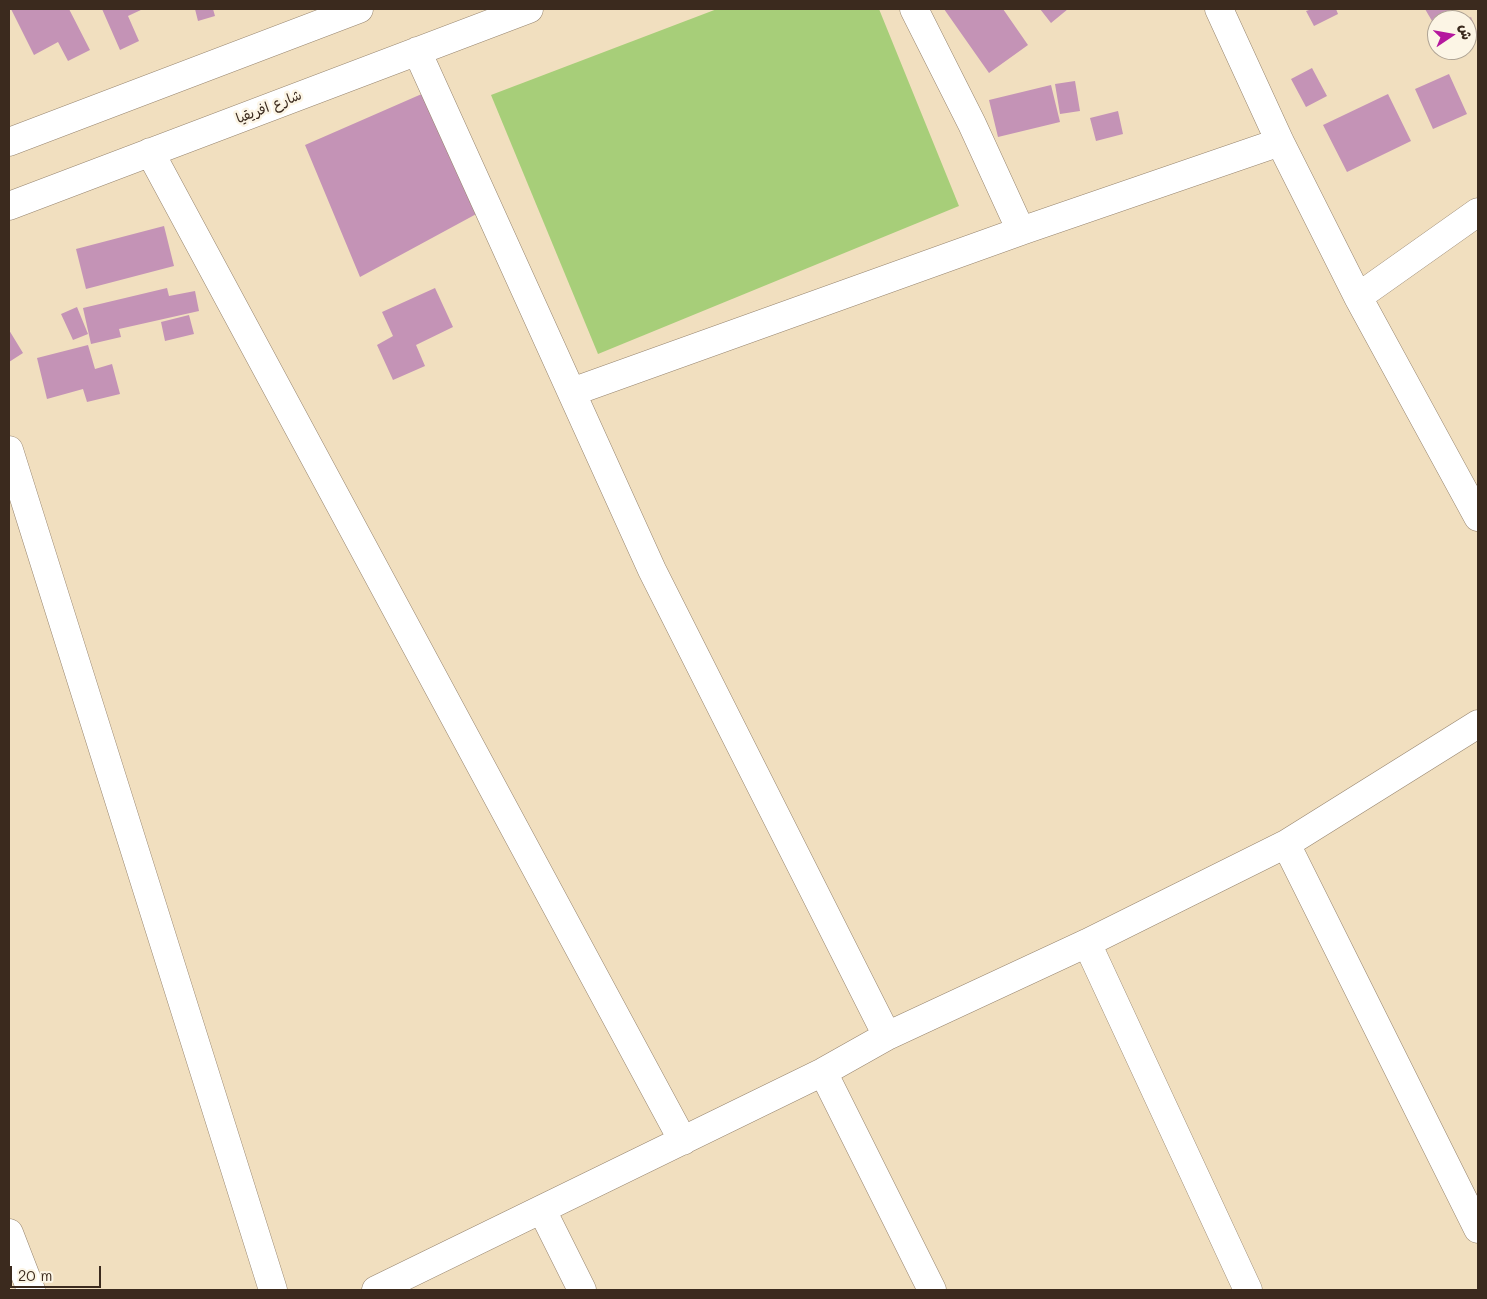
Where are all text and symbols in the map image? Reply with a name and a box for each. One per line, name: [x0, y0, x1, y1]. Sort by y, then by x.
north arrow: [1427, 10, 1477, 60]
text: ش: [1455, 22, 1477, 41]
street label: شارع افريقيا: [234, 87, 304, 127]
scale bar: [12, 1256, 104, 1288]
text: 20 m: [18, 1265, 52, 1285]

